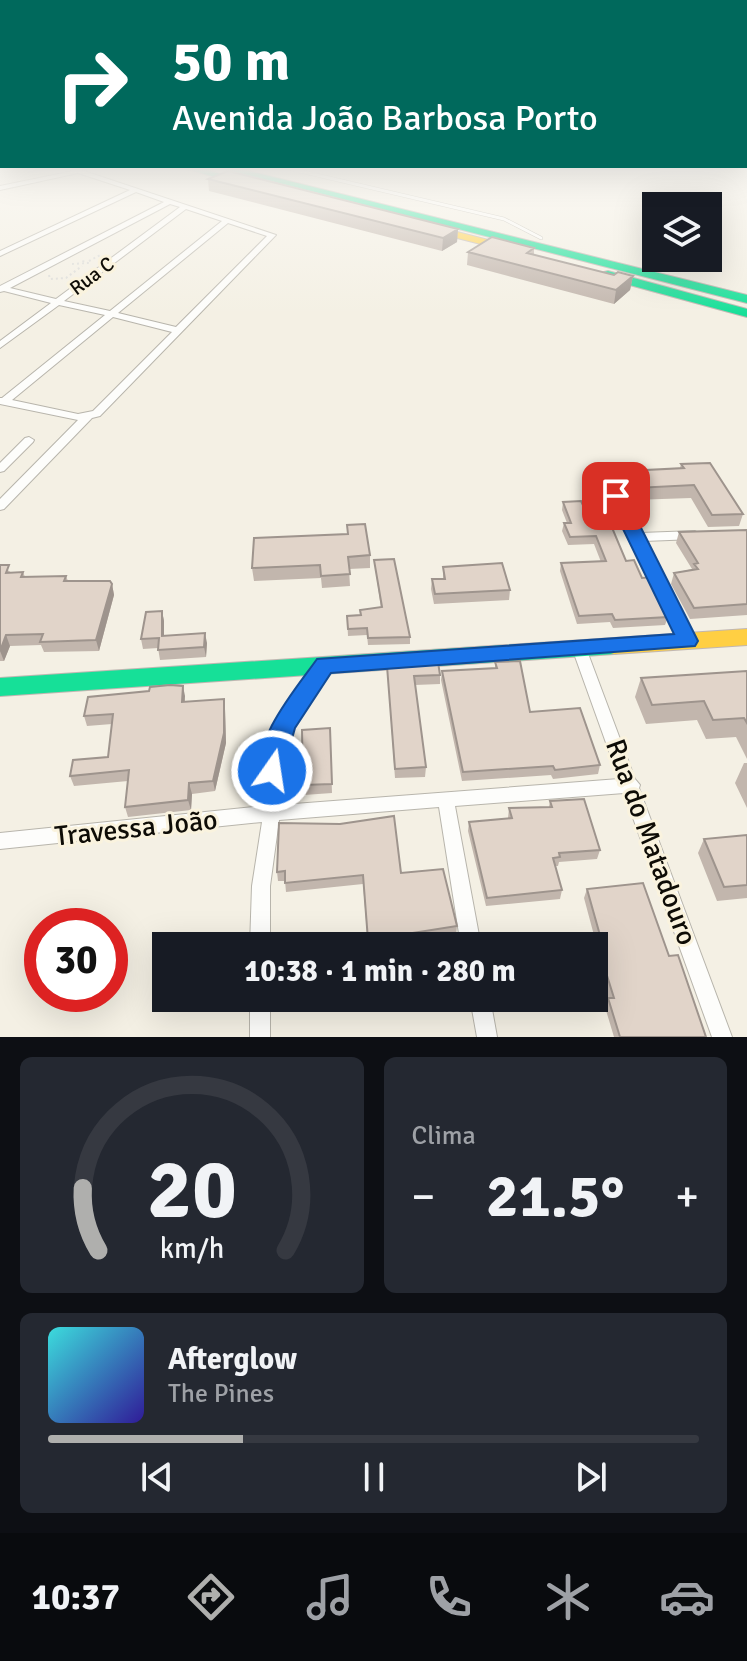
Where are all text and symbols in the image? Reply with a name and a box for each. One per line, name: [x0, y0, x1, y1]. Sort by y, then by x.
text: 50 m: [172, 27, 290, 96]
icon: right: [40, 32, 144, 136]
text: Avenida João Barbosa Porto: [172, 96, 598, 141]
map controls: [642, 192, 722, 272]
button: layers: [642, 192, 722, 272]
street label: Rua C: [65, 251, 119, 301]
pin: [582, 462, 650, 530]
icon: arrive: [594, 474, 638, 518]
position arrow: [230, 729, 314, 813]
street label: Rua do Matadouro: [598, 734, 704, 950]
street label: Travessa João: [53, 803, 219, 853]
speed limit sign: 30: [24, 908, 128, 1012]
text: 10:38 · 1 min · 280 m: [244, 953, 516, 990]
text: Clima: [412, 1120, 476, 1152]
text: 20: [147, 1139, 237, 1241]
text: 21.5°: [486, 1160, 624, 1234]
text: −: [412, 1170, 435, 1224]
text: +: [675, 1170, 699, 1224]
text: km/h: [159, 1231, 224, 1266]
text: Afterglow: [168, 1341, 297, 1378]
text: The Pines: [168, 1378, 274, 1410]
icon: previous: [135, 1455, 179, 1499]
icon: pause: [352, 1455, 396, 1499]
icon: next: [569, 1455, 613, 1499]
icon: directions: [183, 1569, 239, 1625]
icon: music: [302, 1569, 358, 1625]
icon: phone: [421, 1569, 477, 1625]
icon: climate: [540, 1569, 596, 1625]
icon: car: [659, 1569, 715, 1625]
text: 10:37: [32, 1575, 120, 1620]

